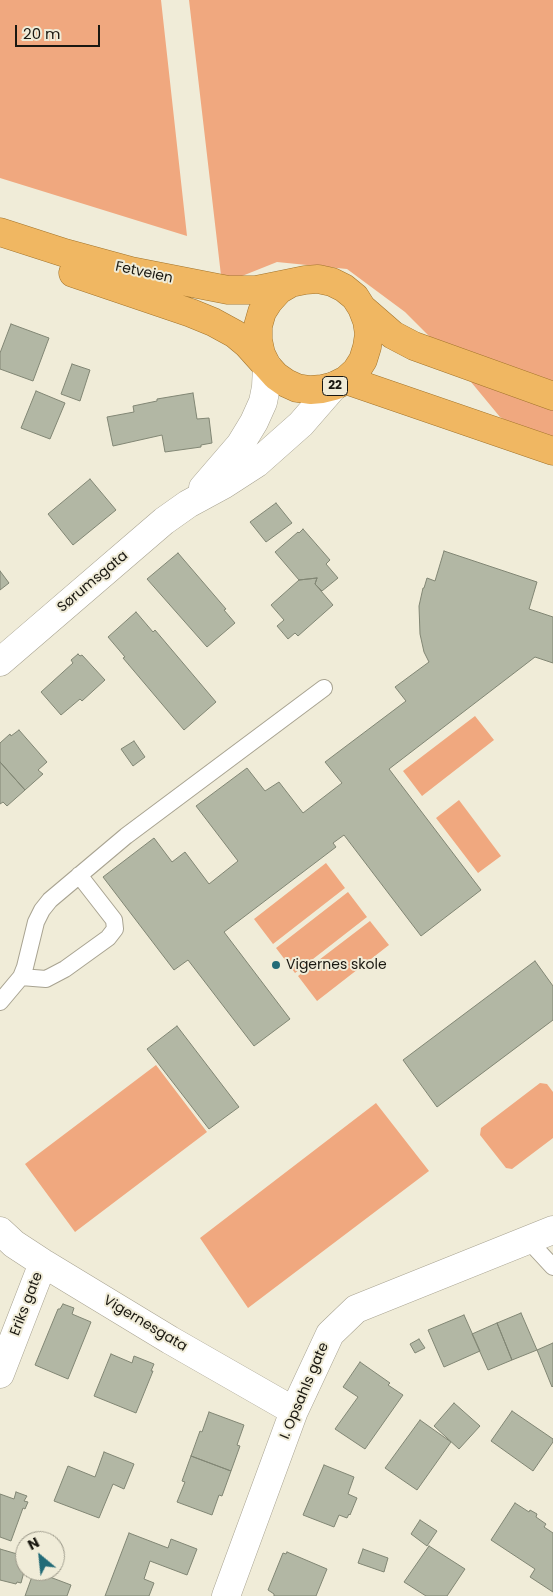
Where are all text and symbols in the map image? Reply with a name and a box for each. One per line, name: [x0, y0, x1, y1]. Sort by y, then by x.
scale bar: [18, 15, 102, 47]
text: 20 m: [23, 23, 61, 44]
street label: Fetveien: [114, 259, 174, 287]
road number: 22: [322, 376, 348, 396]
street label: Sørumsgata: [54, 548, 132, 616]
place label: Vigernes skole: [286, 957, 387, 973]
marker: Vigernes skole: [270, 959, 282, 971]
street label: Eriks gate: [7, 1270, 47, 1338]
street label: Vigernesgata: [100, 1292, 190, 1356]
street label: I. Opsahls gate: [277, 1340, 333, 1442]
north arrow: [15, 1531, 65, 1581]
text: N: [24, 1532, 43, 1555]

